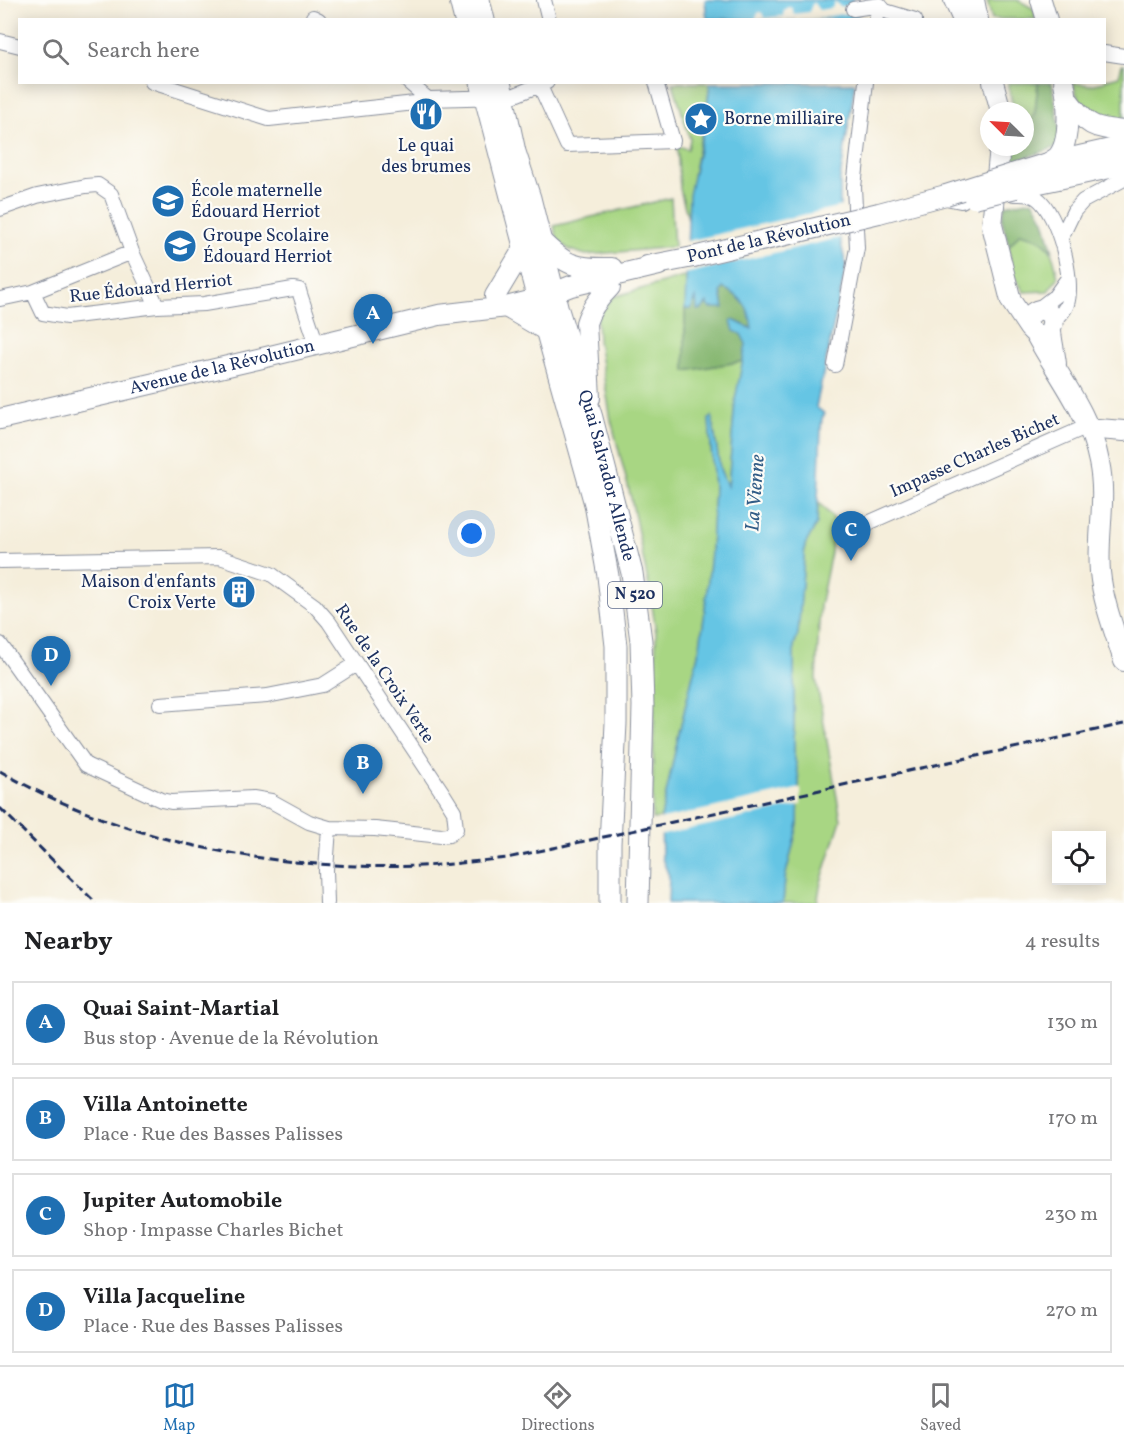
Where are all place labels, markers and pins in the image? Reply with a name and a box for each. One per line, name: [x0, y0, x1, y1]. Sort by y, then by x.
restaurant icon: Le quai des brumes: [408, 96, 444, 132]
place icon: Borne milliaire: [683, 101, 719, 137]
place label: Borne milliaire: [724, 107, 843, 132]
place label: Le quai des brumes: [381, 134, 471, 180]
place label: École maternelle Édouard Herriot: [191, 179, 322, 225]
school or university icon: École maternelle Édouard Herriot: [150, 183, 186, 219]
place label: Groupe Scolaire Édouard Herriot: [203, 224, 332, 270]
school or university icon: Groupe Scolaire Édouard Herriot: [162, 228, 198, 264]
pin: A: [354, 294, 392, 344]
pin: C: [832, 512, 870, 561]
place label: Maison d'enfants Croix Verte: [81, 570, 216, 616]
building icon: Maison d'enfants Croix Verte: [221, 574, 257, 610]
pin: D: [32, 636, 70, 686]
pin: B: [344, 744, 382, 794]

